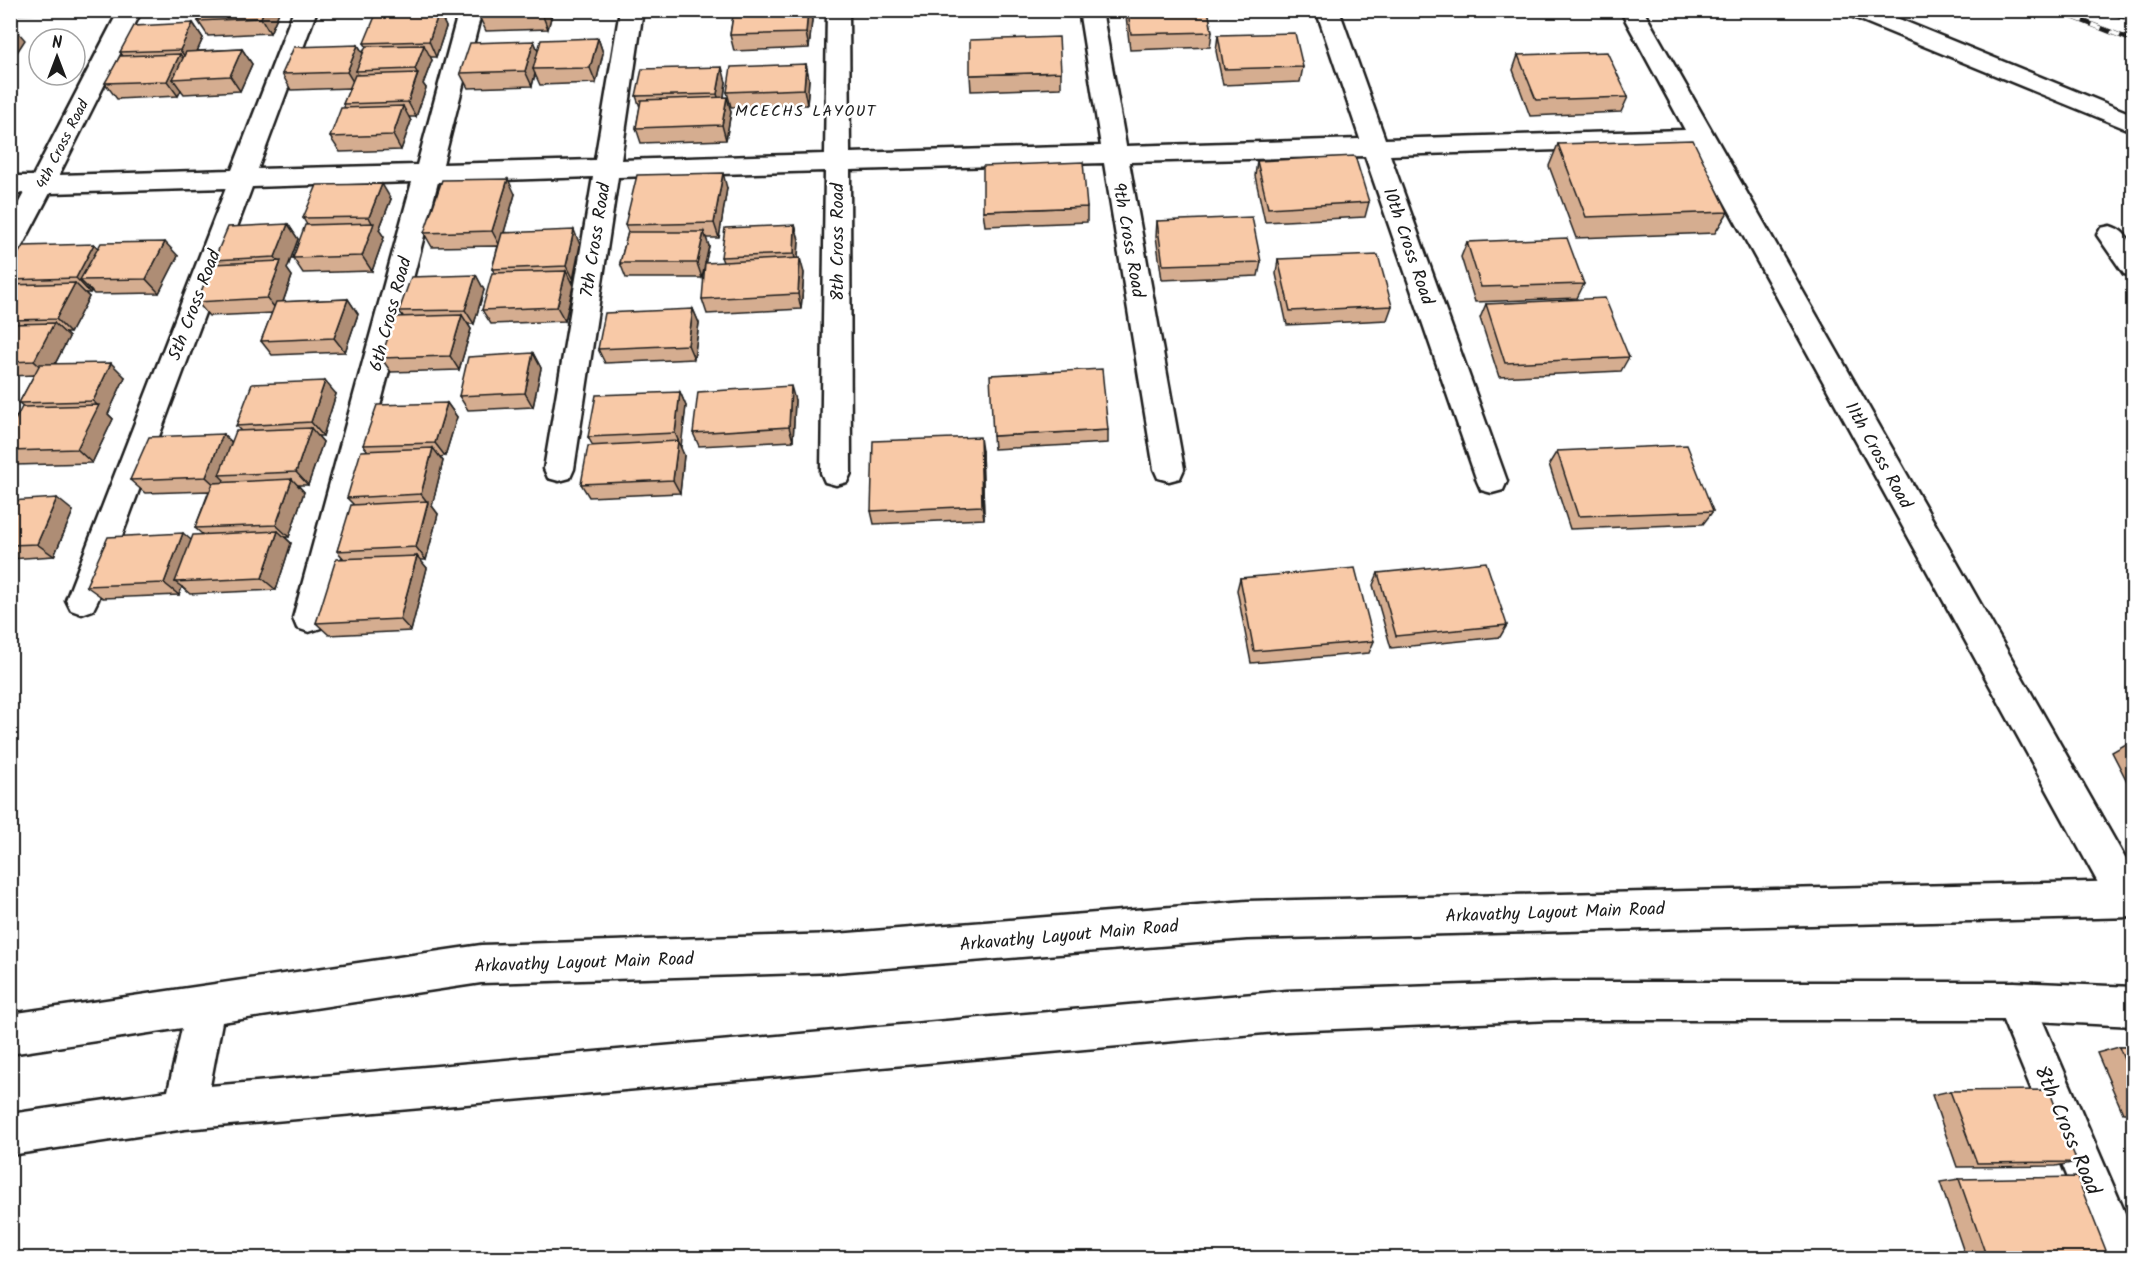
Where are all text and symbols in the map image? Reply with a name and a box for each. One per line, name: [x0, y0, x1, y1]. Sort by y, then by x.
north arrow: [27, 27, 87, 87]
text: N: [52, 31, 62, 56]
street label: 4th Cross Road: [30, 95, 96, 193]
district label: MCECHS LAYOUT: [735, 99, 877, 124]
street label: 7th Cross Road: [573, 180, 620, 300]
street label: 9th Cross Road: [1103, 181, 1152, 301]
street label: 8th Cross Road: [824, 182, 853, 301]
street label: 10th Cross Road: [1374, 184, 1441, 310]
street label: 5th Cross Road: [161, 245, 230, 365]
street label: 6th Cross Road: [362, 253, 421, 375]
street label: 11th Cross Road: [1836, 397, 1920, 516]
street label: Arkavathy Layout Main Road: [1445, 895, 1666, 932]
street label: Arkavathy Layout Main Road: [958, 912, 1181, 961]
street label: Arkavathy Layout Main Road: [474, 945, 695, 982]
street label: 8th Cross Road: [2024, 1061, 2109, 1201]

